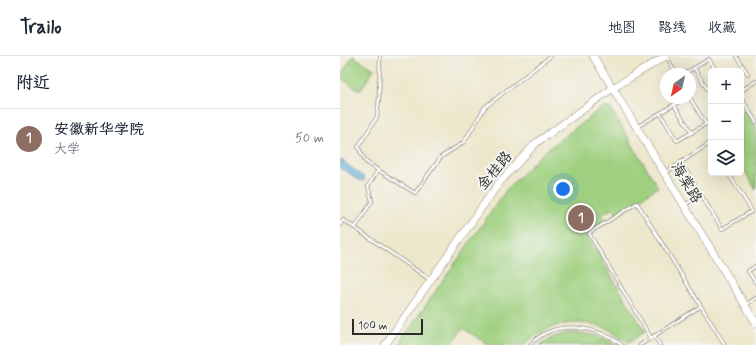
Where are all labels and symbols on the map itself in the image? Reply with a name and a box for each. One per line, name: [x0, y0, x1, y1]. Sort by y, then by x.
north arrow: [660, 68, 696, 104]
street label: 金桂路: [473, 147, 517, 195]
street label: 海棠路: [666, 159, 706, 207]
your location: [553, 179, 573, 199]
pin: 1: [568, 203, 594, 233]
scale bar: [352, 317, 423, 336]

